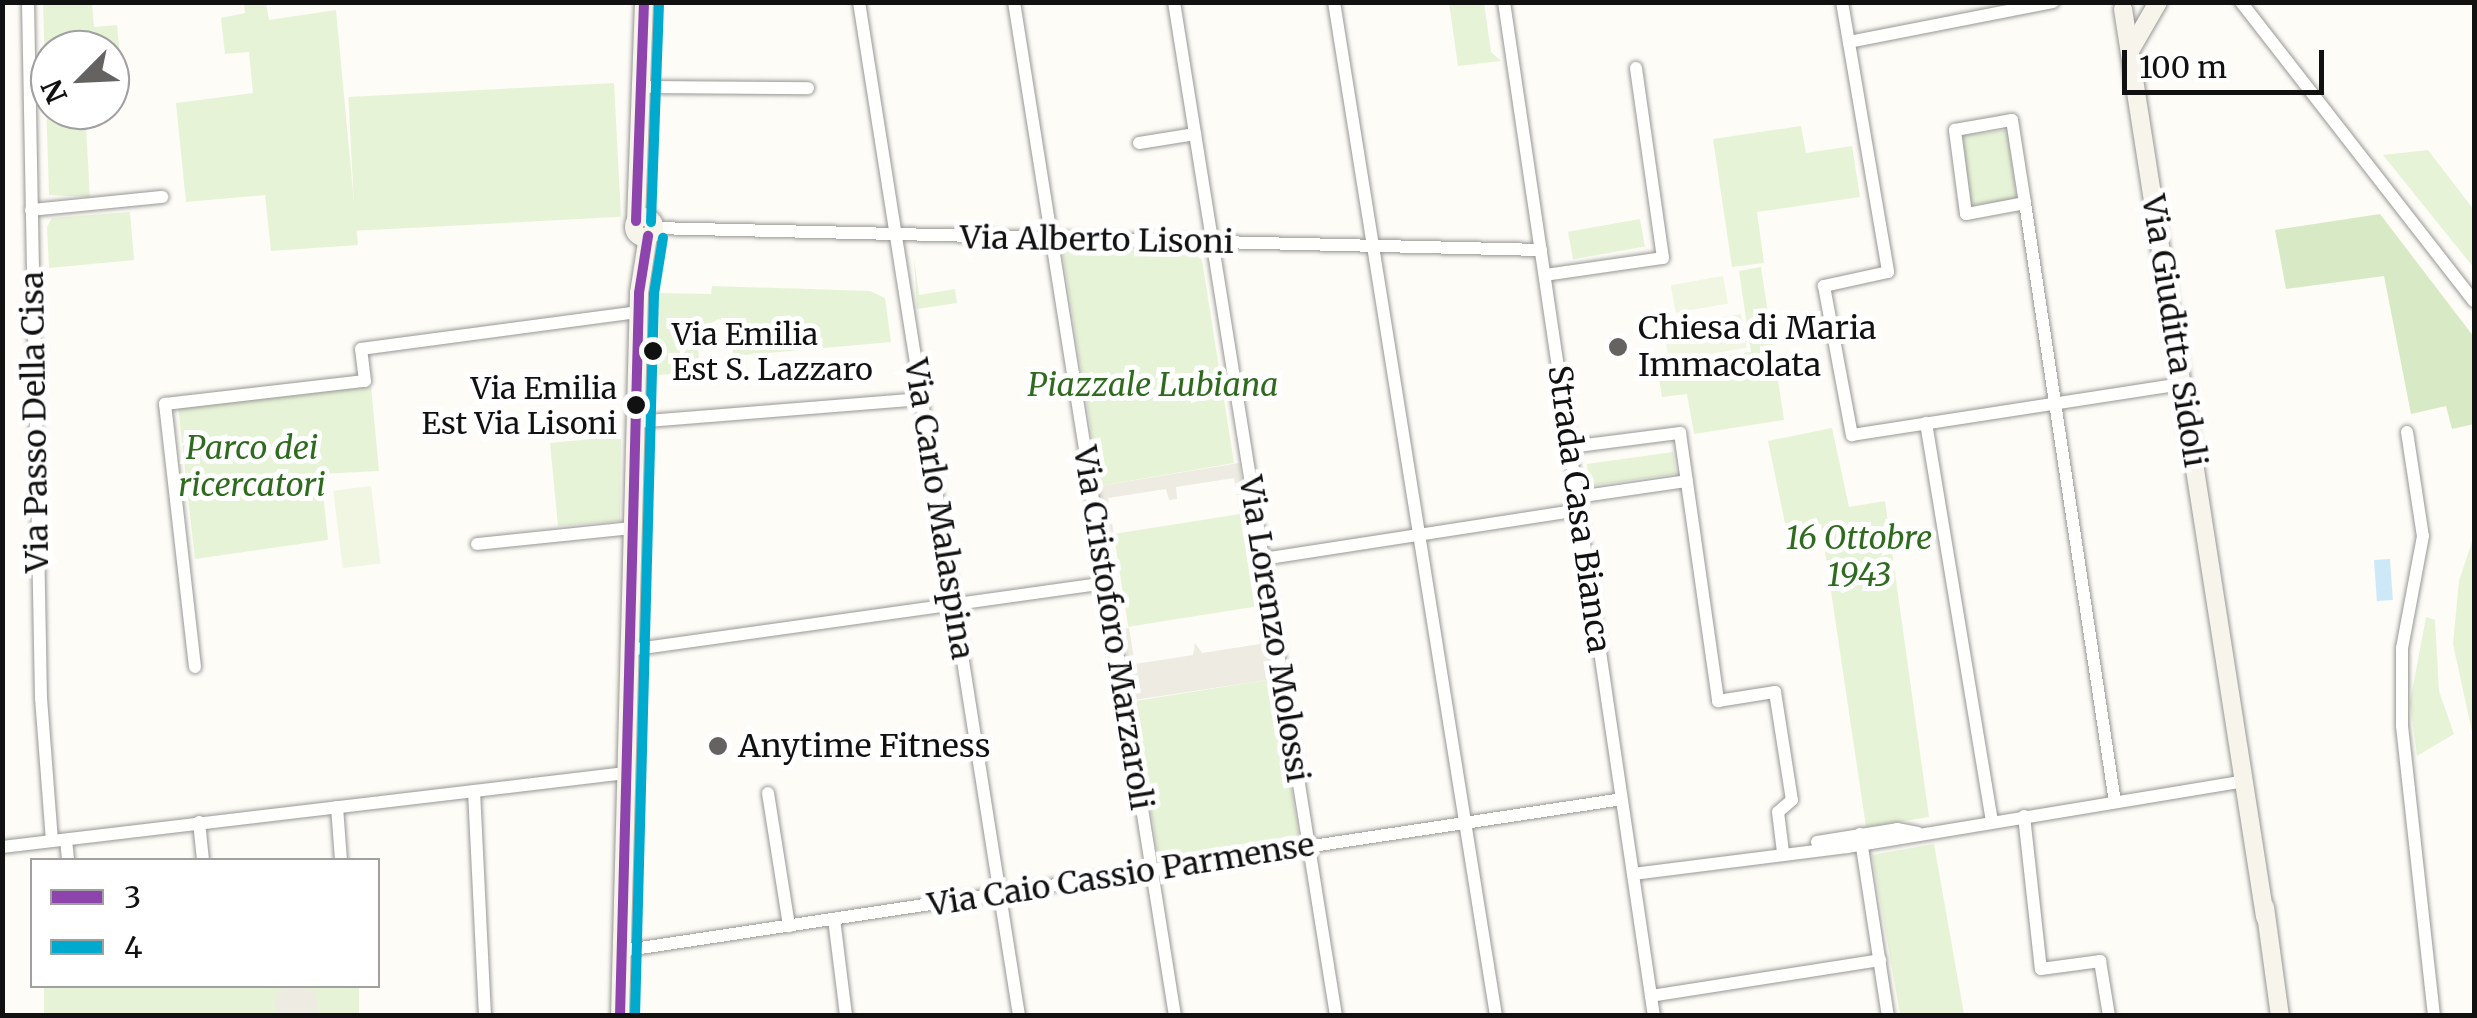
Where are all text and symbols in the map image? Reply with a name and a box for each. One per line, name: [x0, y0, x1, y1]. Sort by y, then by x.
north arrow: [30, 30, 130, 130]
scale bar: [2127, 30, 2330, 92]
text: 100 m: [2139, 48, 2227, 86]
text: N: [33, 74, 75, 109]
street label: Via Giuditta Sidoli: [2133, 192, 2215, 470]
street label: Via Alberto Lisoni: [960, 218, 1234, 262]
street label: Via Passo Della Cisa: [13, 271, 57, 573]
place label: Chiesa di Maria Immacolata: [1638, 310, 1876, 385]
place label: Via Emilia Est S. Lazzaro: [672, 316, 873, 386]
marker: Chiesa di Maria Immacolata: [1607, 336, 1629, 358]
marker: Via Emilia Est S. Lazzaro: [643, 341, 663, 361]
street label: Via Carlo Malaspina: [896, 356, 982, 662]
street label: Strada Casa Bianca: [1540, 363, 1618, 655]
park label: Piazzale Lubiana: [1028, 366, 1278, 404]
place label: Via Emilia Est Via Lisoni: [421, 370, 617, 440]
marker: Via Emilia Est Via Lisoni: [626, 395, 646, 415]
park label: Parco dei ricercatori: [178, 430, 326, 505]
street label: Via Cristoforo Marzaroli: [1065, 443, 1161, 813]
street label: Via Lorenzo Molossi: [1231, 473, 1317, 785]
park label: 16 Ottobre 1943: [1786, 520, 1932, 595]
place label: Anytime Fitness: [738, 727, 990, 765]
marker: Anytime Fitness: [707, 735, 729, 757]
street label: Via Caio Cassio Parmense: [925, 825, 1317, 925]
legend: [30, 858, 380, 988]
text: 3: [124, 878, 141, 916]
text: 4: [124, 928, 142, 966]

